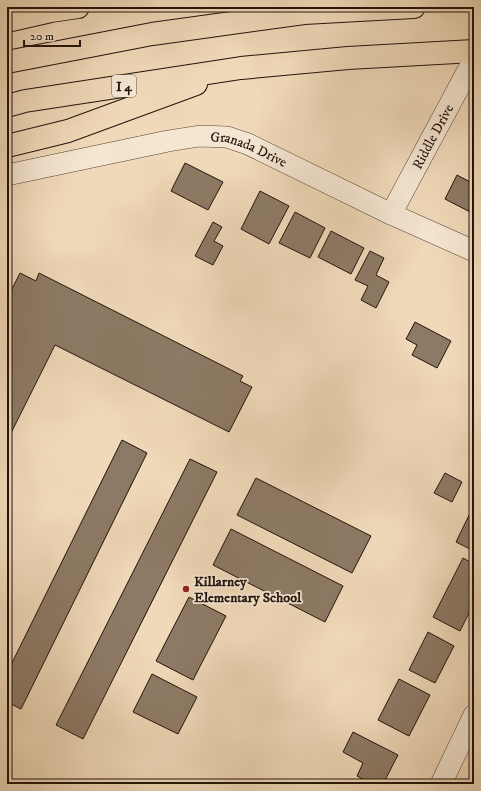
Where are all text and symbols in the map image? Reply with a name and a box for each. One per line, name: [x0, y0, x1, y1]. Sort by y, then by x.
scale bar: [24, 22, 80, 48]
text: 20 m: [30, 29, 54, 44]
road number: I 4: [112, 75, 136, 97]
street label: Riddle Drive: [409, 101, 458, 172]
street label: Granada Drive: [210, 128, 290, 172]
place label: Killarney Elementary School: [194, 573, 302, 607]
marker: Killarney Elementary School: [181, 584, 191, 594]

